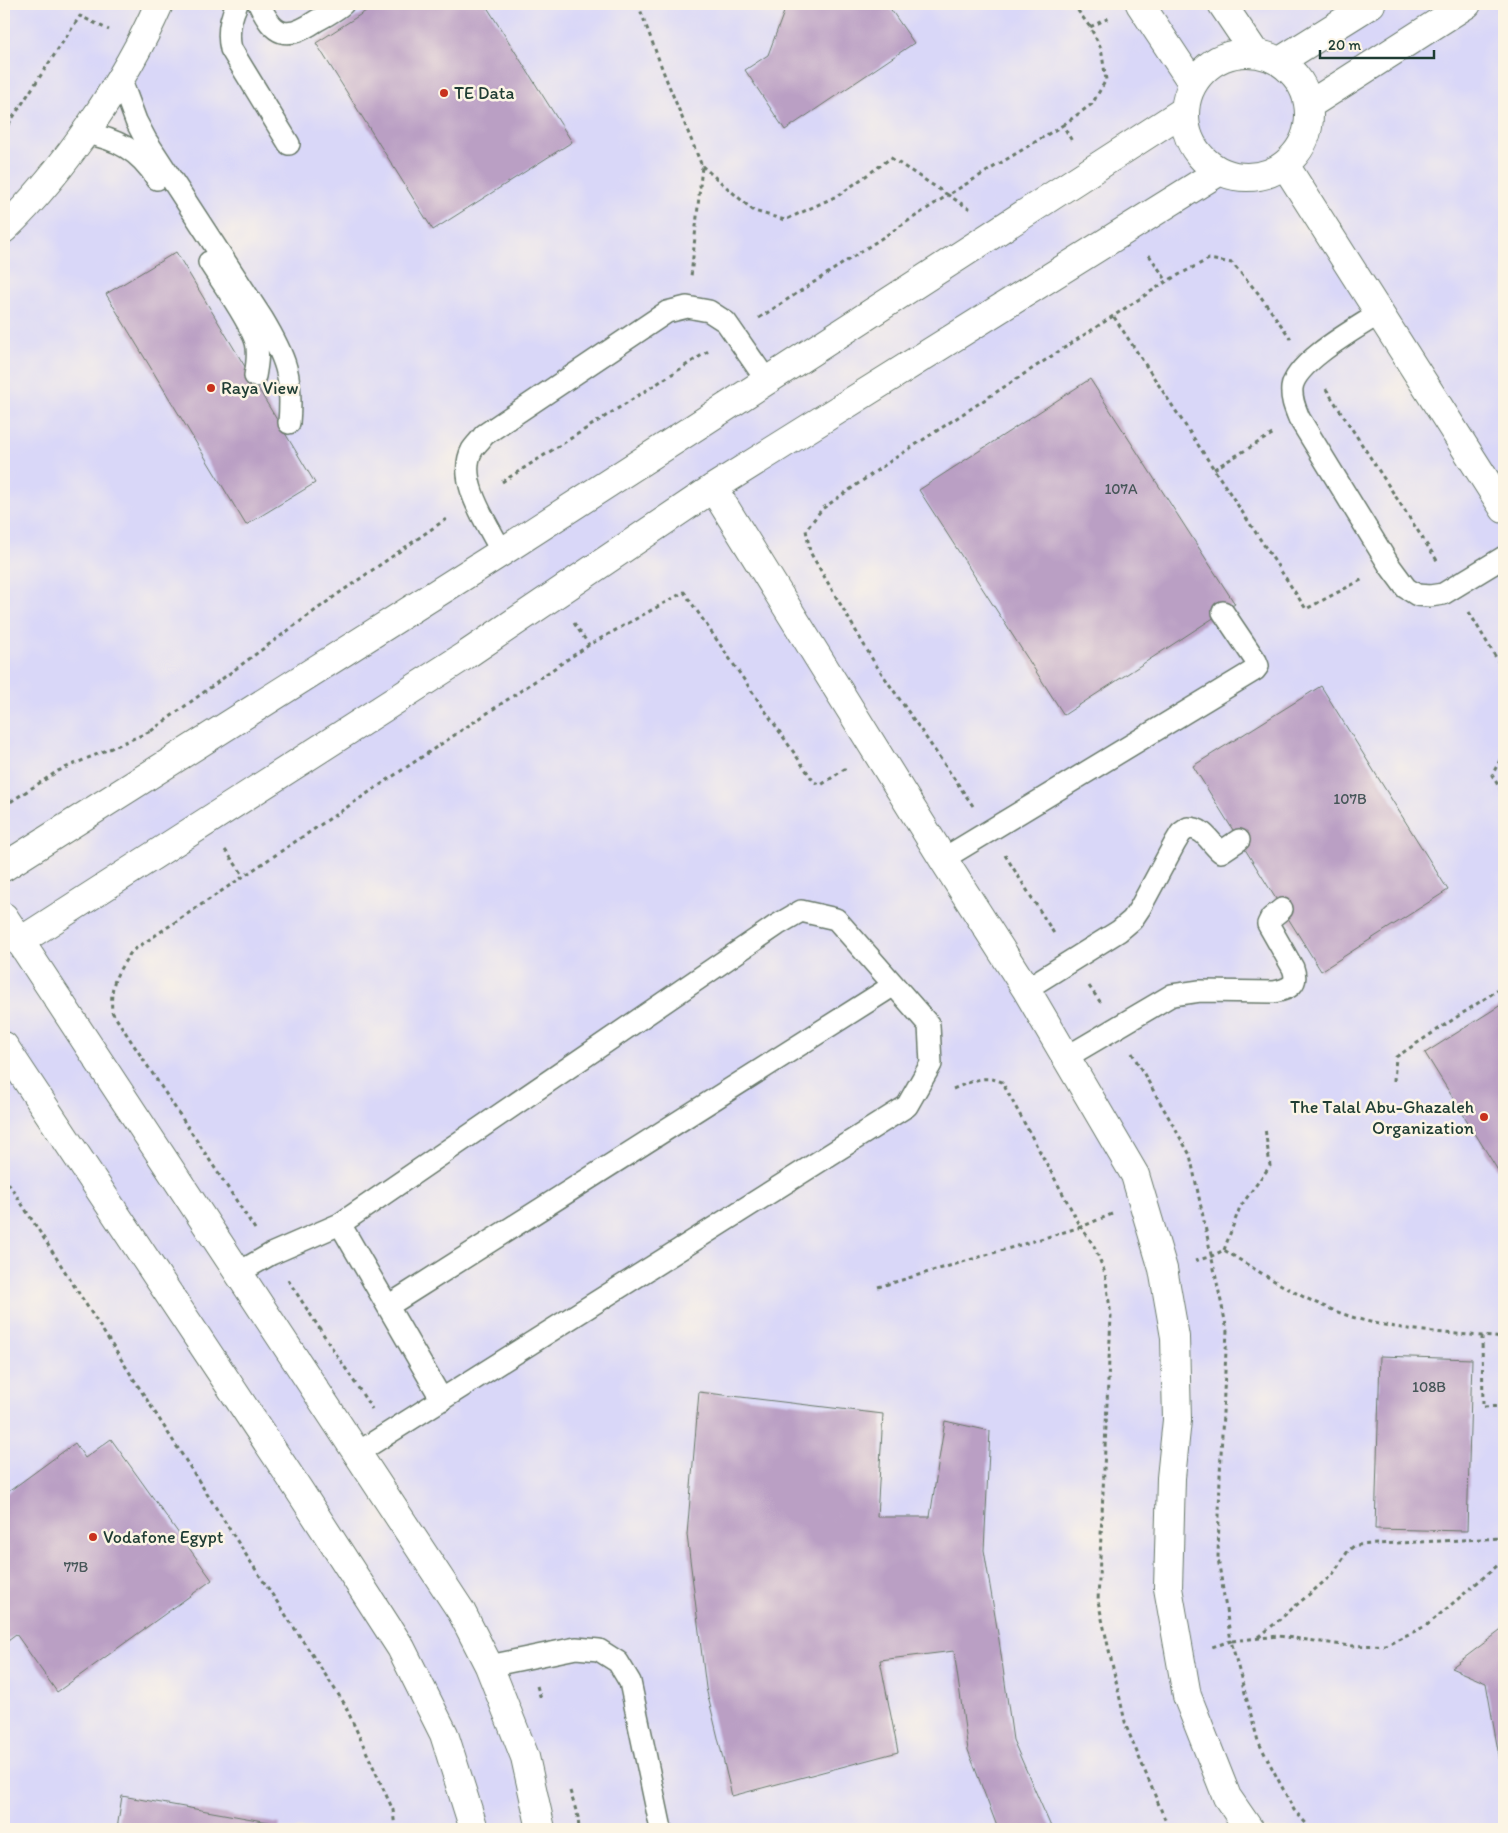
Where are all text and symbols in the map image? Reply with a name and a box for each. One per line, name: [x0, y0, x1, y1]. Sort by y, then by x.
scale bar: [1320, 28, 1434, 60]
text: 20 m: [1328, 36, 1362, 54]
place label: TE Data: [454, 82, 515, 104]
marker: TE Data: [438, 87, 450, 99]
place label: Raya View: [221, 377, 298, 399]
marker: Raya View: [205, 382, 217, 394]
house number: 107A: [1104, 480, 1138, 498]
house number: 107B: [1333, 790, 1367, 808]
place label: The Talal Abu-Ghazaleh Organization: [1290, 1096, 1474, 1139]
marker: The Talal Abu-Ghazaleh Organization: [1478, 1111, 1490, 1123]
house number: 108B: [1412, 1378, 1446, 1396]
place label: Vodafone Egypt: [103, 1526, 224, 1548]
marker: Vodafone Egypt: [87, 1531, 99, 1543]
house number: 77B: [64, 1558, 89, 1576]

